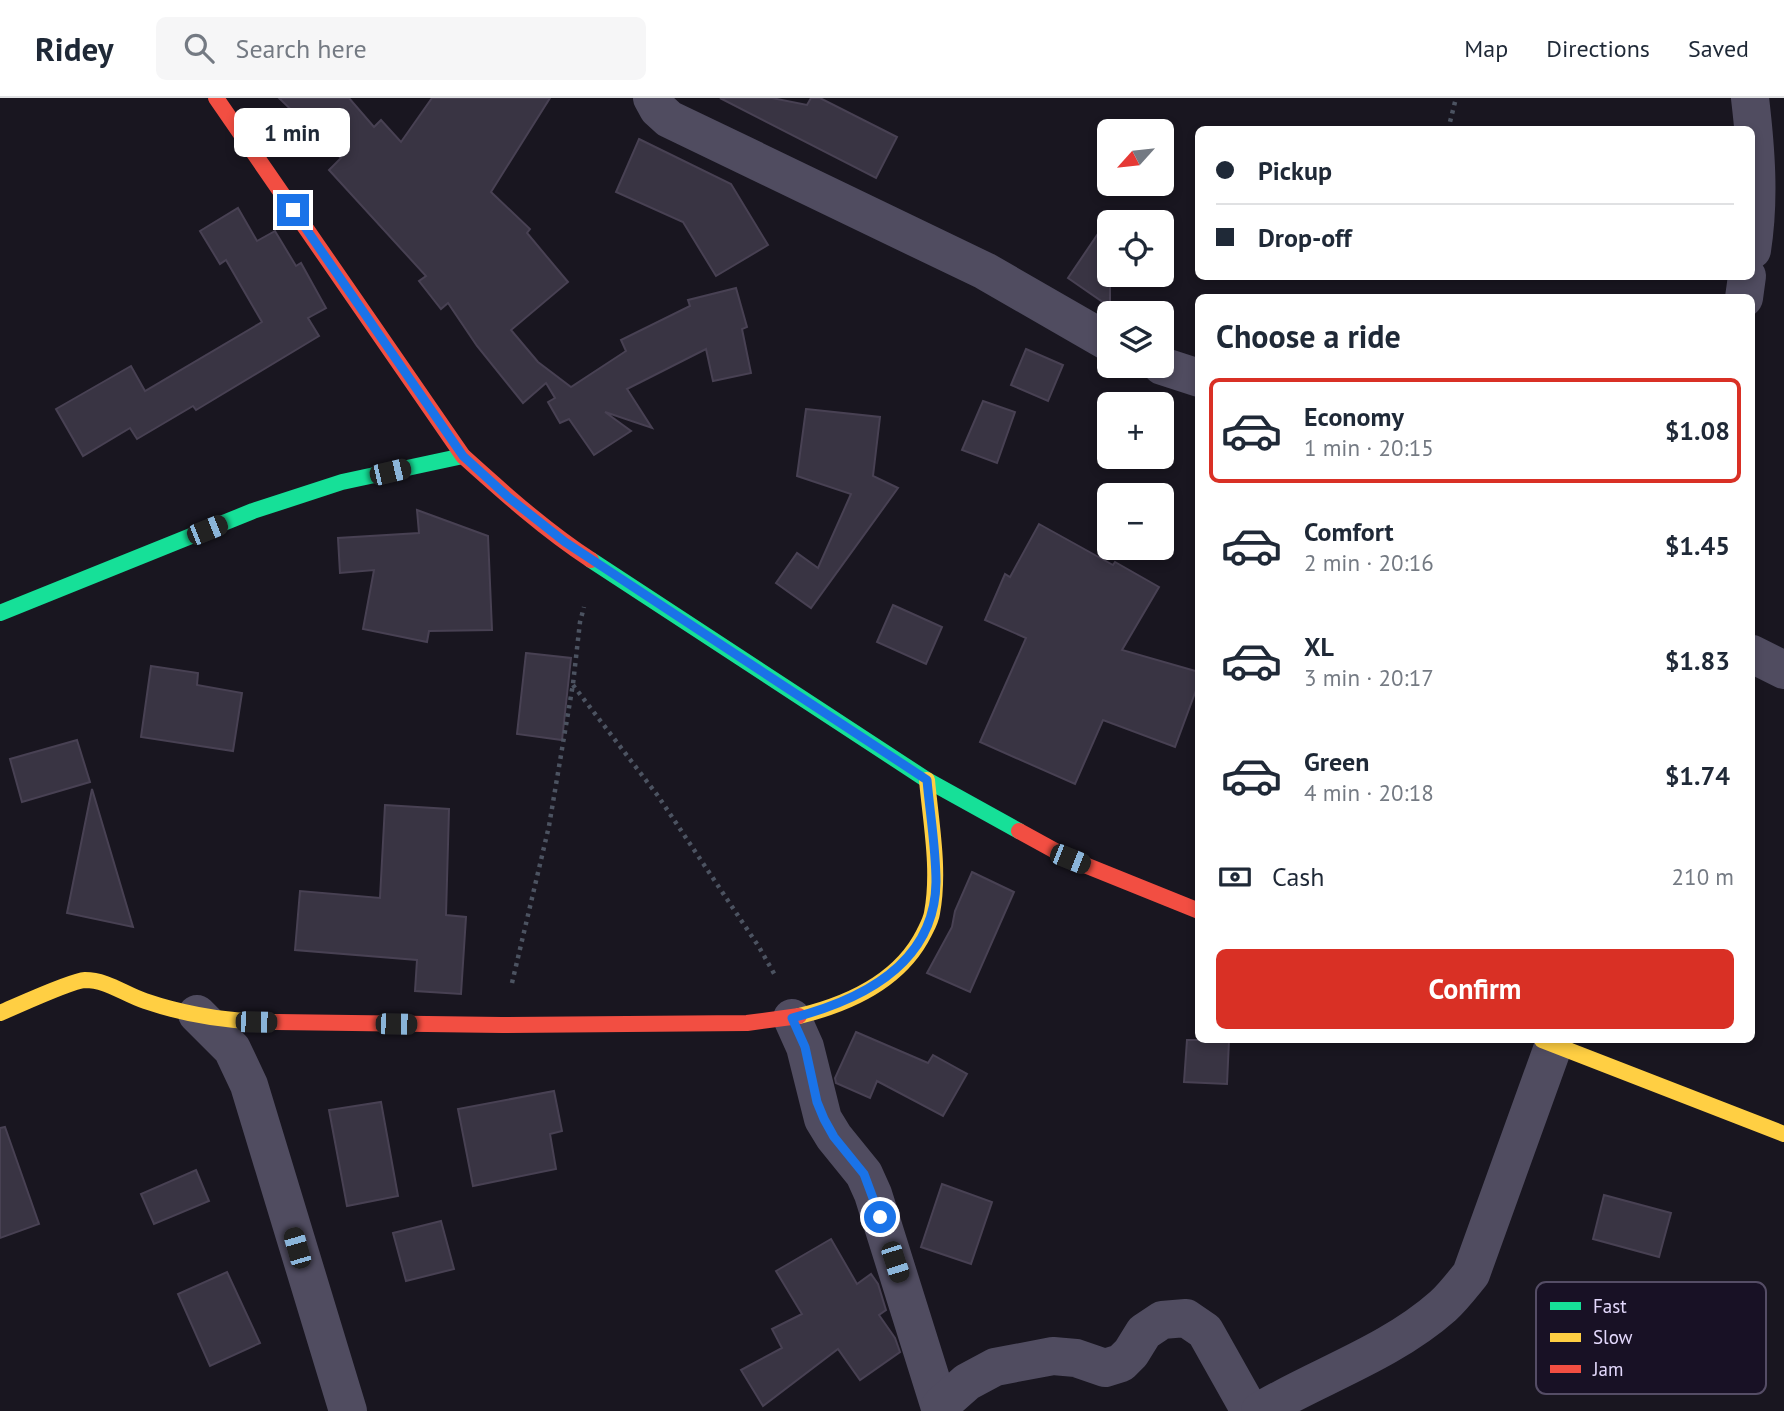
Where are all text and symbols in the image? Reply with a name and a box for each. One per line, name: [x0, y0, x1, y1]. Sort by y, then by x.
search box: [156, 17, 646, 80]
text: Ridey: [35, 27, 114, 70]
icon: search: [180, 29, 218, 67]
text: Search here: [236, 32, 367, 65]
text: Map: [1464, 33, 1508, 64]
text: Directions: [1546, 33, 1650, 64]
text: Saved: [1688, 33, 1749, 64]
callout: 1 min: [235, 108, 351, 158]
text: 1 min: [264, 118, 320, 147]
north arrow: [1097, 119, 1174, 196]
map controls: [1097, 119, 1174, 560]
text: Pickup: [1258, 154, 1332, 187]
route end: [277, 194, 309, 226]
button: locate: [1097, 210, 1174, 287]
text: Drop-off: [1258, 221, 1352, 254]
button: layers: [1097, 301, 1174, 378]
text: Choose a ride: [1216, 315, 1401, 357]
button: +: [1097, 392, 1174, 469]
icon: car: [1220, 399, 1283, 462]
text: Economy: [1304, 400, 1404, 433]
text: $1.08: [1665, 414, 1730, 447]
text: 1 min · 20:15: [1304, 433, 1434, 462]
car: [368, 457, 413, 487]
button: −: [1097, 483, 1174, 560]
car: [184, 512, 231, 548]
icon: car: [1220, 514, 1283, 577]
text: Comfort: [1304, 515, 1394, 548]
text: $1.45: [1665, 529, 1730, 562]
text: 2 min · 20:16: [1304, 548, 1434, 577]
icon: car: [1220, 629, 1283, 692]
text: XL: [1304, 630, 1334, 663]
text: $1.83: [1665, 644, 1730, 677]
text: 3 min · 20:17: [1304, 663, 1434, 692]
icon: car: [1220, 744, 1283, 807]
text: Green: [1304, 745, 1369, 778]
text: $1.74: [1665, 759, 1730, 792]
text: 4 min · 20:18: [1304, 778, 1434, 807]
car: [1047, 841, 1094, 877]
icon: cash: [1216, 858, 1254, 896]
text: Cash: [1272, 860, 1324, 893]
text: 210 m: [1672, 862, 1734, 891]
button: Confirm: [1216, 949, 1734, 1029]
car: [235, 1011, 278, 1033]
car: [375, 1013, 418, 1035]
route start: [864, 1201, 896, 1233]
car: [282, 1225, 313, 1271]
car: [879, 1239, 912, 1285]
legend: [1536, 1282, 1766, 1394]
text: Fast: [1593, 1294, 1627, 1318]
text: Slow: [1593, 1325, 1633, 1349]
text: Jam: [1592, 1357, 1623, 1381]

